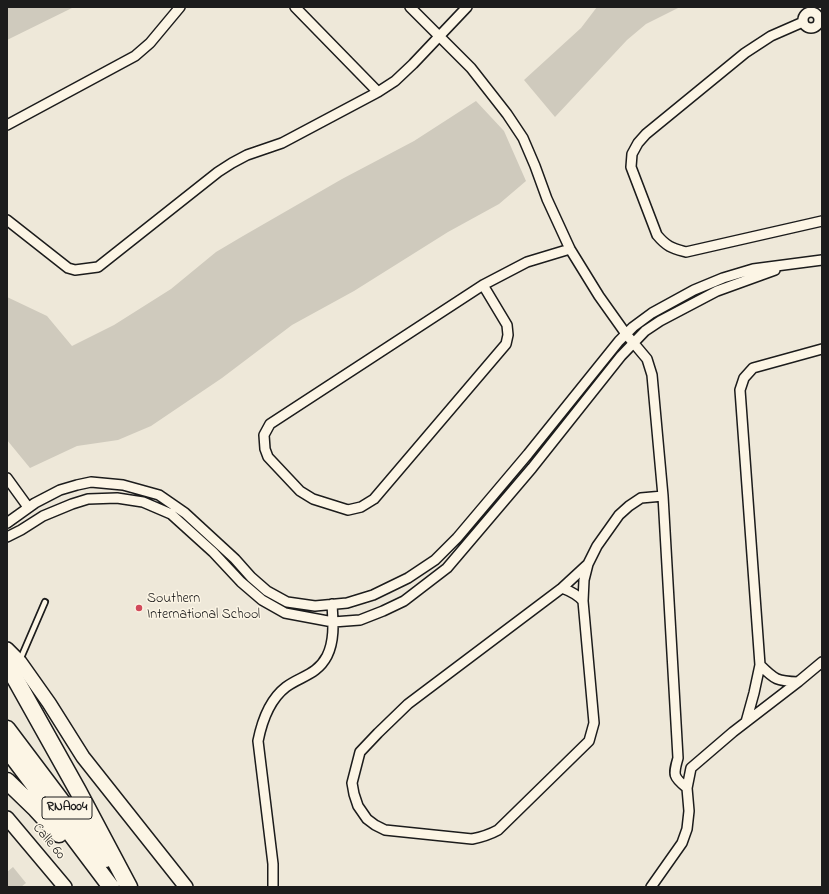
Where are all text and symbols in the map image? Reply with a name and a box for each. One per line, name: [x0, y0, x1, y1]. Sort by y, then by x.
place label: Southern International School: [147, 592, 260, 624]
marker: Southern International School: [134, 603, 144, 613]
road number: RNA004: [42, 797, 92, 819]
street label: Calle 60: [28, 821, 68, 863]

